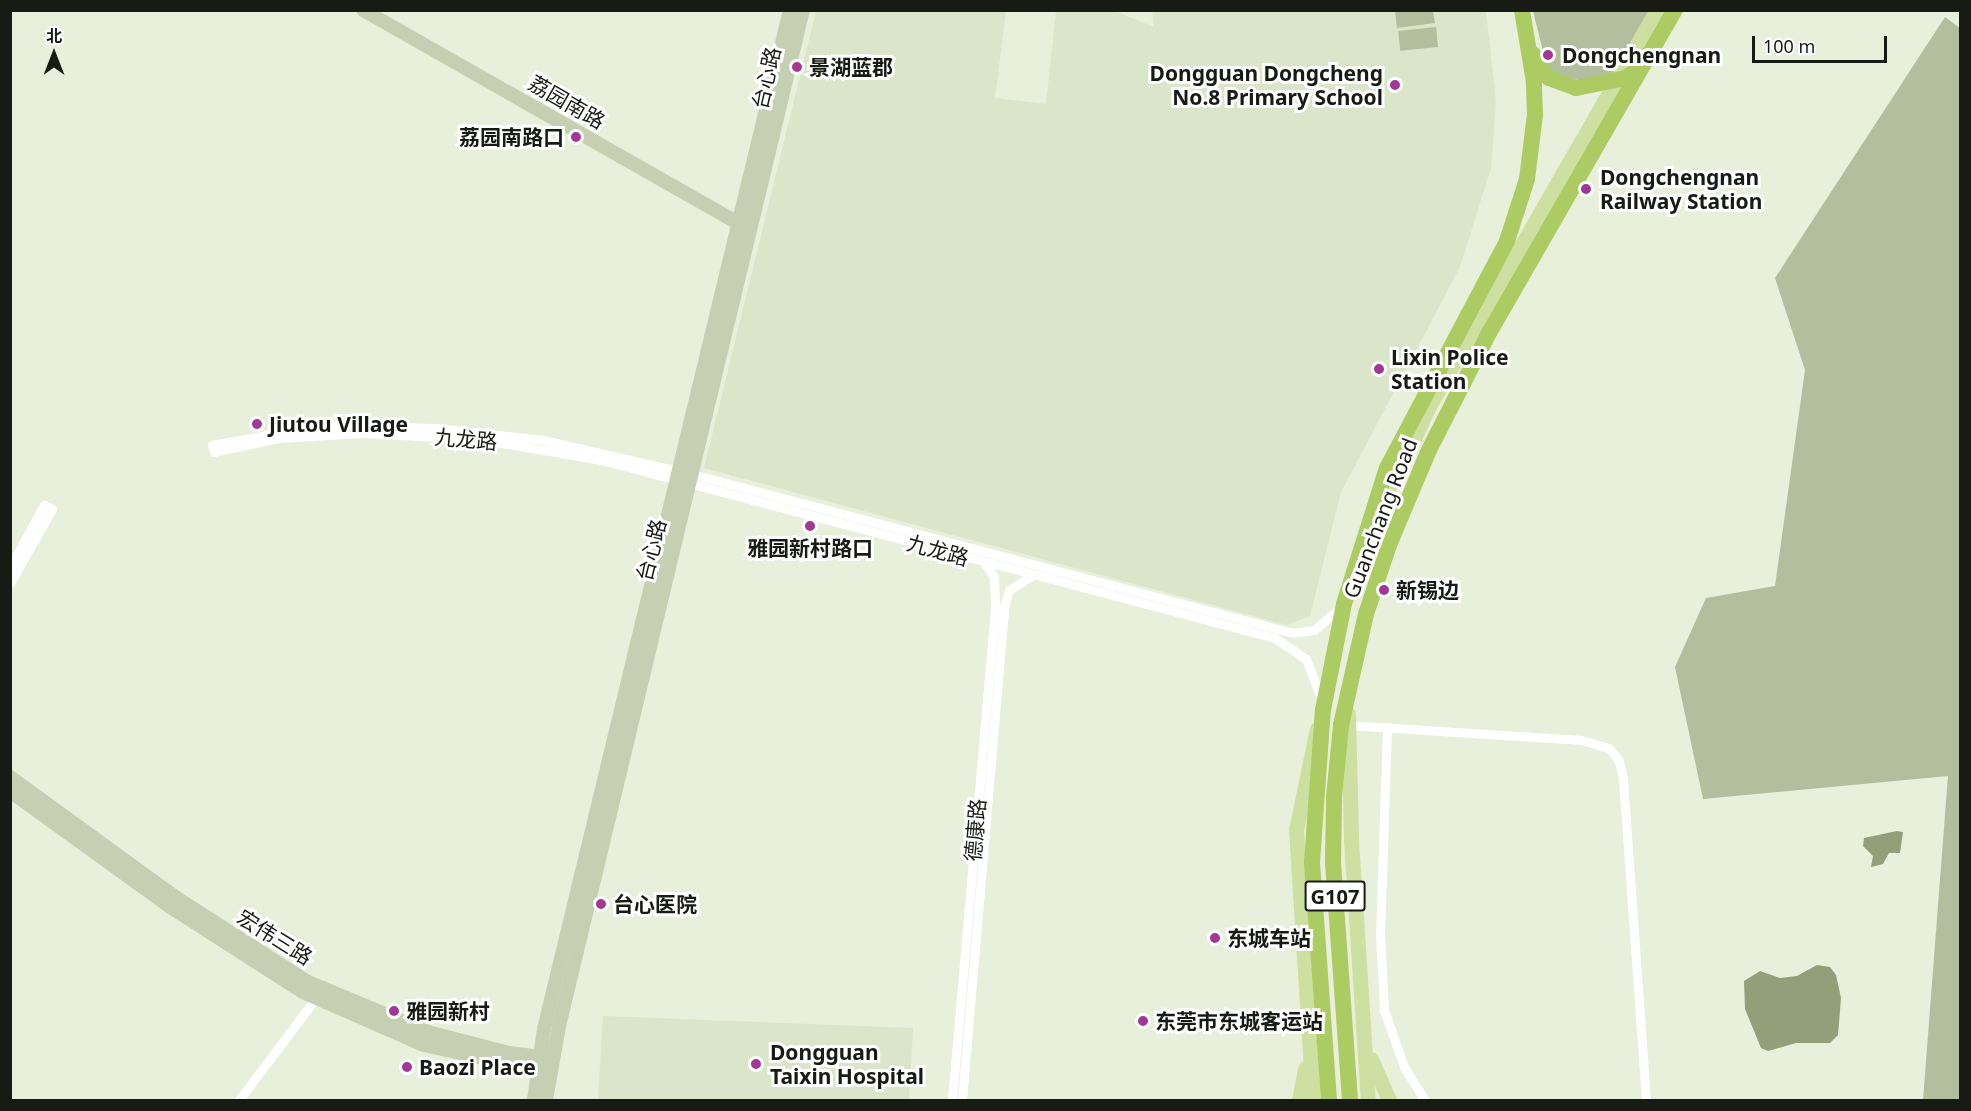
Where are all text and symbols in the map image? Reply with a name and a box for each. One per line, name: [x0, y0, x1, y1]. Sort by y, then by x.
north arrow: [24, 24, 84, 84]
scale bar: [1755, 24, 1890, 62]
text: 北: [46, 25, 62, 47]
text: 100 m: [1763, 34, 1815, 58]
place label: Dongchengnan: [1562, 42, 1721, 68]
street label: 台心路: [747, 44, 785, 112]
marker: Dongchengnan: [1539, 46, 1557, 64]
place label: 景湖蓝郡: [809, 54, 893, 80]
marker: 景湖蓝郡: [790, 60, 804, 74]
place label: Dongguan Dongcheng No.8 Primary School: [1150, 60, 1383, 110]
street label: 荔园南路: [524, 70, 610, 134]
marker: Dongguan Dongcheng No.8 Primary School: [1388, 78, 1402, 92]
place label: 荔园南路口: [459, 124, 564, 150]
marker: 荔园南路口: [569, 130, 583, 144]
place label: Dongchengnan Railway Station: [1600, 164, 1762, 214]
marker: Dongchengnan Railway Station: [1577, 180, 1595, 198]
place label: Lixin Police Station: [1391, 344, 1509, 394]
marker: Lixin Police Station: [1372, 362, 1386, 376]
place label: Jiutou Village: [269, 411, 408, 437]
marker: Jiutou Village: [250, 417, 264, 431]
street label: 九龙路: [434, 424, 498, 454]
street label: Guanchang Road: [1338, 434, 1422, 602]
street label: 台心路: [631, 516, 671, 584]
marker: 雅园新村路口: [803, 519, 817, 533]
street label: 九龙路: [904, 530, 972, 570]
place label: 雅园新村路口: [747, 535, 873, 561]
place label: 新锡边: [1396, 577, 1459, 603]
marker: 新锡边: [1377, 583, 1391, 597]
street label: 德康路: [960, 798, 990, 862]
road number: G107: [1304, 879, 1366, 913]
place label: 台心医院: [613, 891, 697, 917]
marker: 台心医院: [594, 897, 608, 911]
street label: 宏伟三路: [233, 904, 317, 970]
place label: 东城车站: [1227, 925, 1311, 951]
marker: 东城车站: [1208, 931, 1222, 945]
place label: 雅园新村: [406, 998, 490, 1024]
marker: 雅园新村: [387, 1004, 401, 1018]
place label: 东莞市东城客运站: [1155, 1008, 1323, 1034]
marker: 东莞市东城客运站: [1136, 1014, 1150, 1028]
place label: Dongguan Taixin Hospital: [770, 1039, 924, 1089]
place label: Baozi Place: [419, 1054, 536, 1080]
marker: Dongguan Taixin Hospital: [747, 1055, 765, 1073]
marker: Baozi Place: [400, 1060, 414, 1074]

